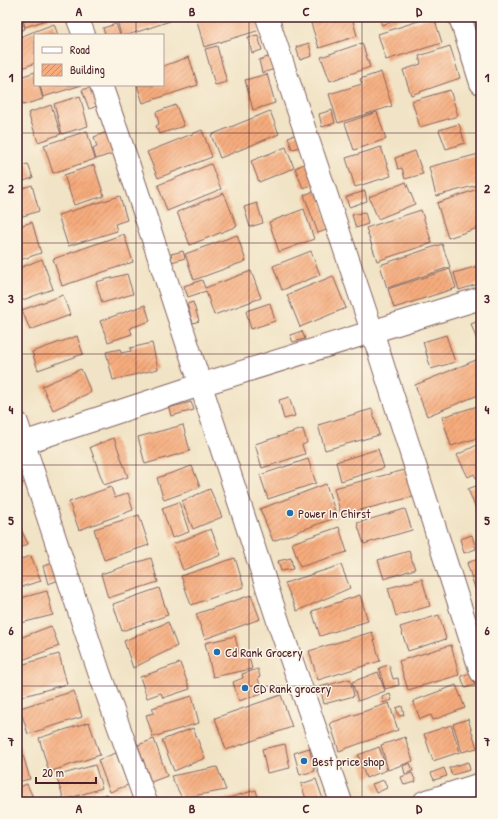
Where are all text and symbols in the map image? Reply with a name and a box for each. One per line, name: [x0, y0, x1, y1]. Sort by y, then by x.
text: A: [76, 2, 83, 20]
text: B: [189, 2, 196, 20]
text: C: [302, 2, 310, 20]
text: D: [416, 2, 423, 20]
legend: [34, 34, 164, 86]
text: Road: [70, 41, 90, 58]
text: Building: [70, 61, 105, 78]
text: 1: [9, 68, 14, 86]
text: 1: [485, 68, 490, 86]
text: 2: [8, 179, 15, 197]
text: 2: [484, 179, 491, 197]
text: 3: [8, 289, 14, 307]
text: 3: [484, 289, 490, 307]
text: 4: [9, 400, 14, 418]
text: 4: [485, 400, 490, 418]
place label: Power In Chirst: [298, 504, 371, 522]
marker: Power In Chirst: [285, 508, 295, 518]
text: 5: [8, 511, 14, 529]
text: 5: [484, 511, 490, 529]
text: 6: [8, 621, 14, 639]
text: 6: [484, 621, 490, 639]
place label: Cd Rank Grocery: [225, 643, 303, 661]
marker: Cd Rank Grocery: [212, 647, 222, 657]
place label: CD Rank grocery: [253, 679, 332, 697]
marker: CD Rank grocery: [240, 683, 250, 693]
text: 7: [7, 732, 15, 750]
text: 7: [483, 732, 491, 750]
place label: Best price shop: [312, 752, 385, 770]
marker: Best price shop: [299, 756, 309, 766]
scale bar: [36, 759, 96, 785]
text: 20 m: [42, 764, 64, 781]
text: A: [76, 799, 83, 817]
text: B: [189, 799, 196, 817]
text: C: [302, 799, 310, 817]
text: D: [416, 799, 423, 817]

